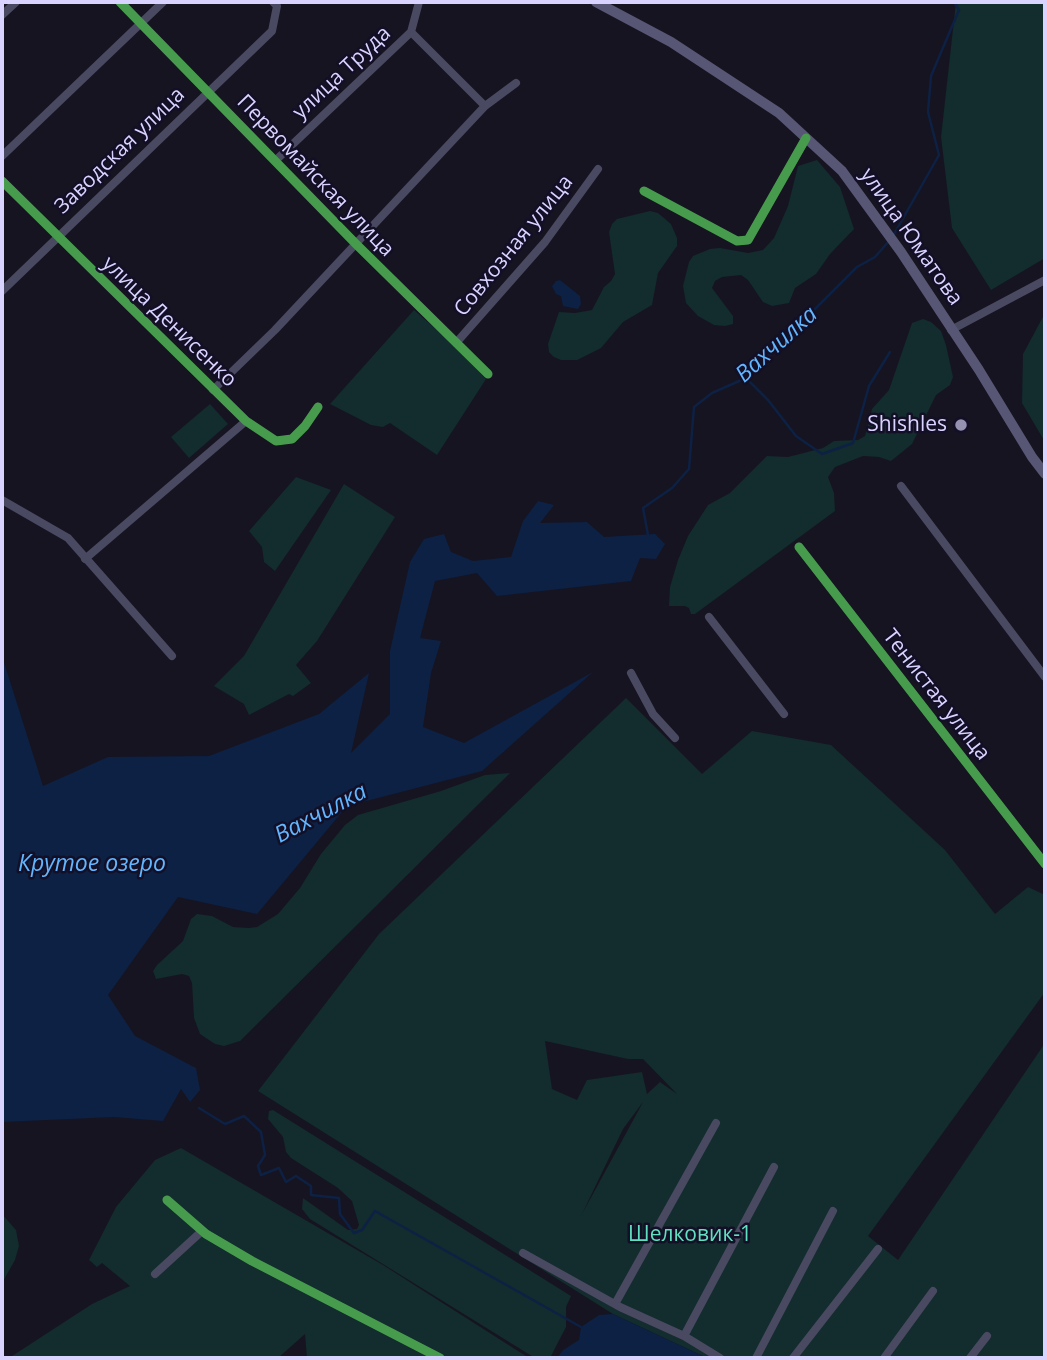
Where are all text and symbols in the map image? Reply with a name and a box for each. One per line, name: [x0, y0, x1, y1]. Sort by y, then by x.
street label: улица Труда: [288, 21, 396, 125]
street label: Заводская улица: [50, 83, 190, 219]
street label: Первомайская улица: [231, 90, 399, 262]
street label: улица Юматова: [854, 164, 968, 310]
street label: Совхозная улица: [449, 170, 579, 322]
street label: улица Денисенко: [96, 251, 242, 393]
water label: Вахчилка: [730, 301, 824, 389]
place label: Shishles: [867, 412, 947, 438]
marker: Shishles: [953, 417, 969, 433]
street label: Тенистая улица: [877, 624, 995, 766]
water label: Вахчилка: [270, 778, 372, 850]
water label: Крутое озеро: [18, 850, 166, 878]
park label: Шелковик-1: [628, 1222, 752, 1248]

